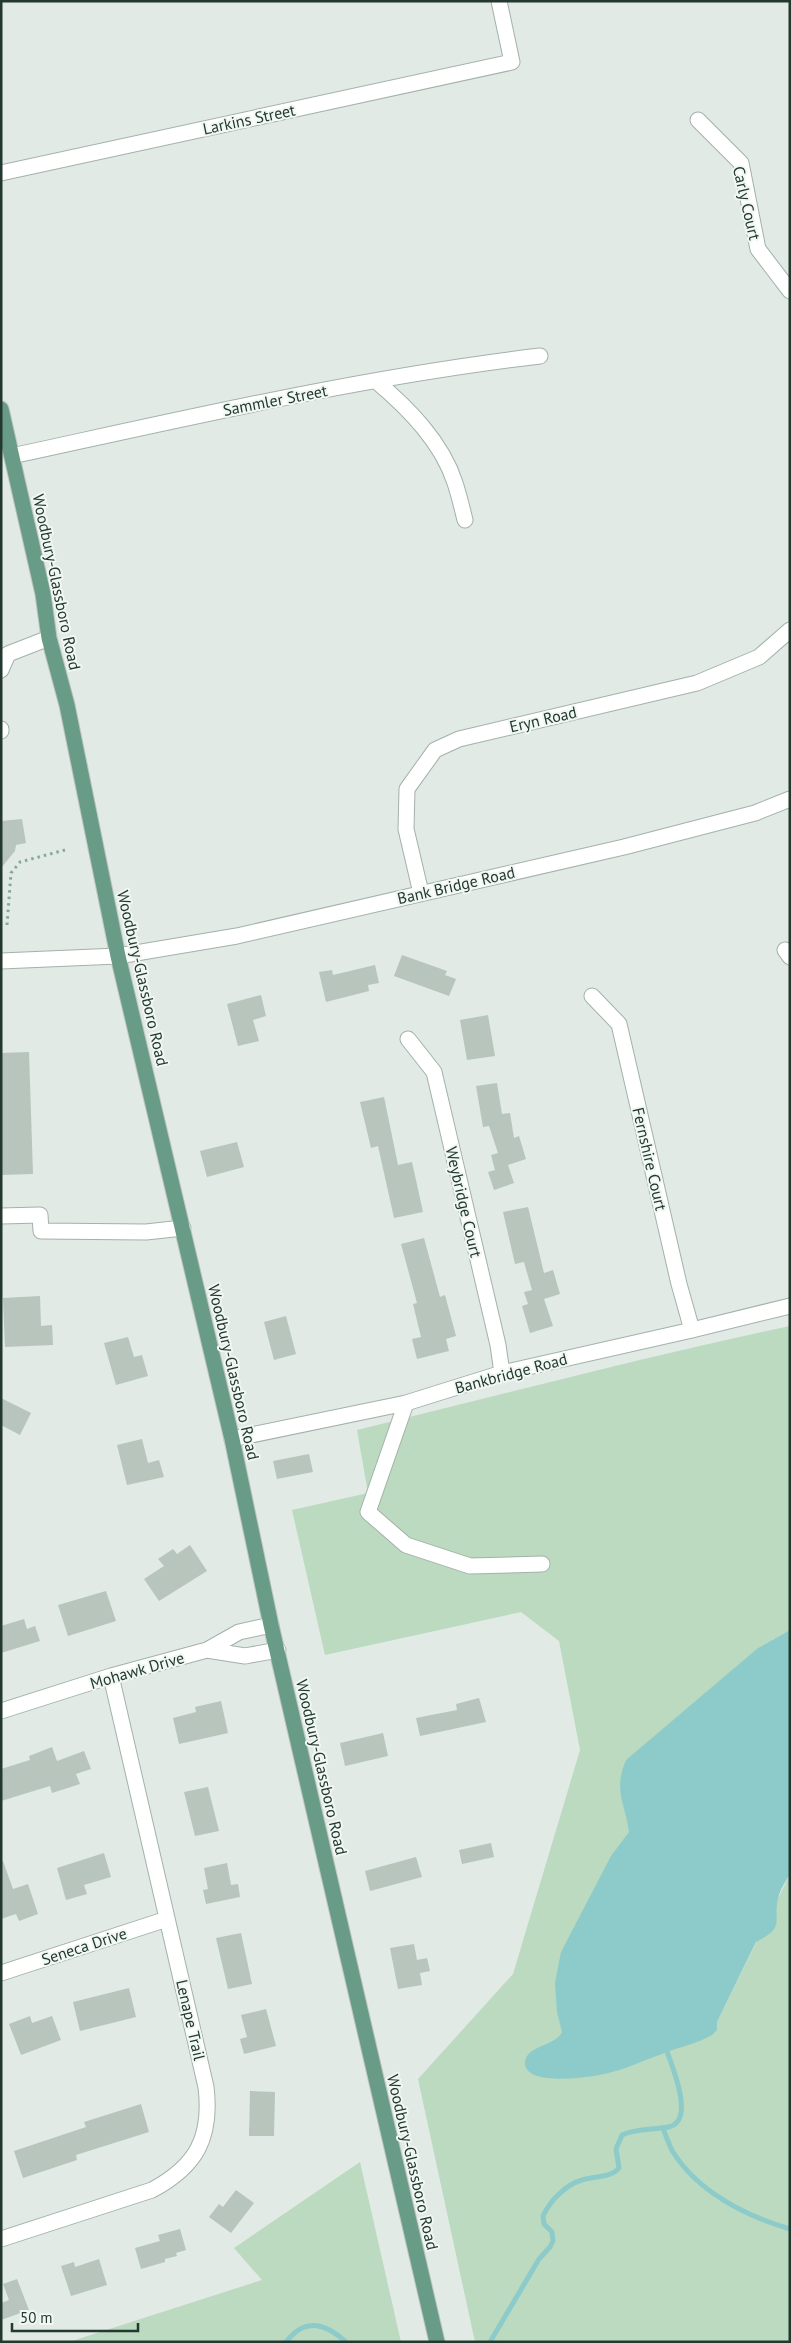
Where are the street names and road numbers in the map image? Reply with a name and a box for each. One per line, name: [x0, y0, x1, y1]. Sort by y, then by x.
street label: Larkins Street: [201, 99, 298, 139]
street label: Carly Court: [729, 164, 765, 242]
street label: Sammler Street: [221, 380, 329, 420]
street label: Woodbury-Glassboro Road: [29, 492, 85, 672]
street label: Eryn Road: [507, 702, 579, 736]
street label: Bank Bridge Road: [395, 862, 517, 908]
street label: Woodbury-Glassboro Road: [113, 888, 173, 1068]
street label: Fernshire Court: [628, 1105, 672, 1213]
street label: Weybridge Court: [442, 1145, 487, 1260]
street label: Woodbury-Glassboro Road: [204, 1282, 264, 1462]
street label: Bankbridge Road: [453, 1348, 569, 1398]
street label: Mohawk Drive: [88, 1647, 186, 1693]
street label: Woodbury-Glassboro Road: [292, 1677, 352, 1857]
street label: Seneca Drive: [39, 1923, 129, 1969]
street label: Lenape Trail: [172, 1978, 210, 2063]
street label: Woodbury-Glassboro Road: [383, 2072, 443, 2252]

